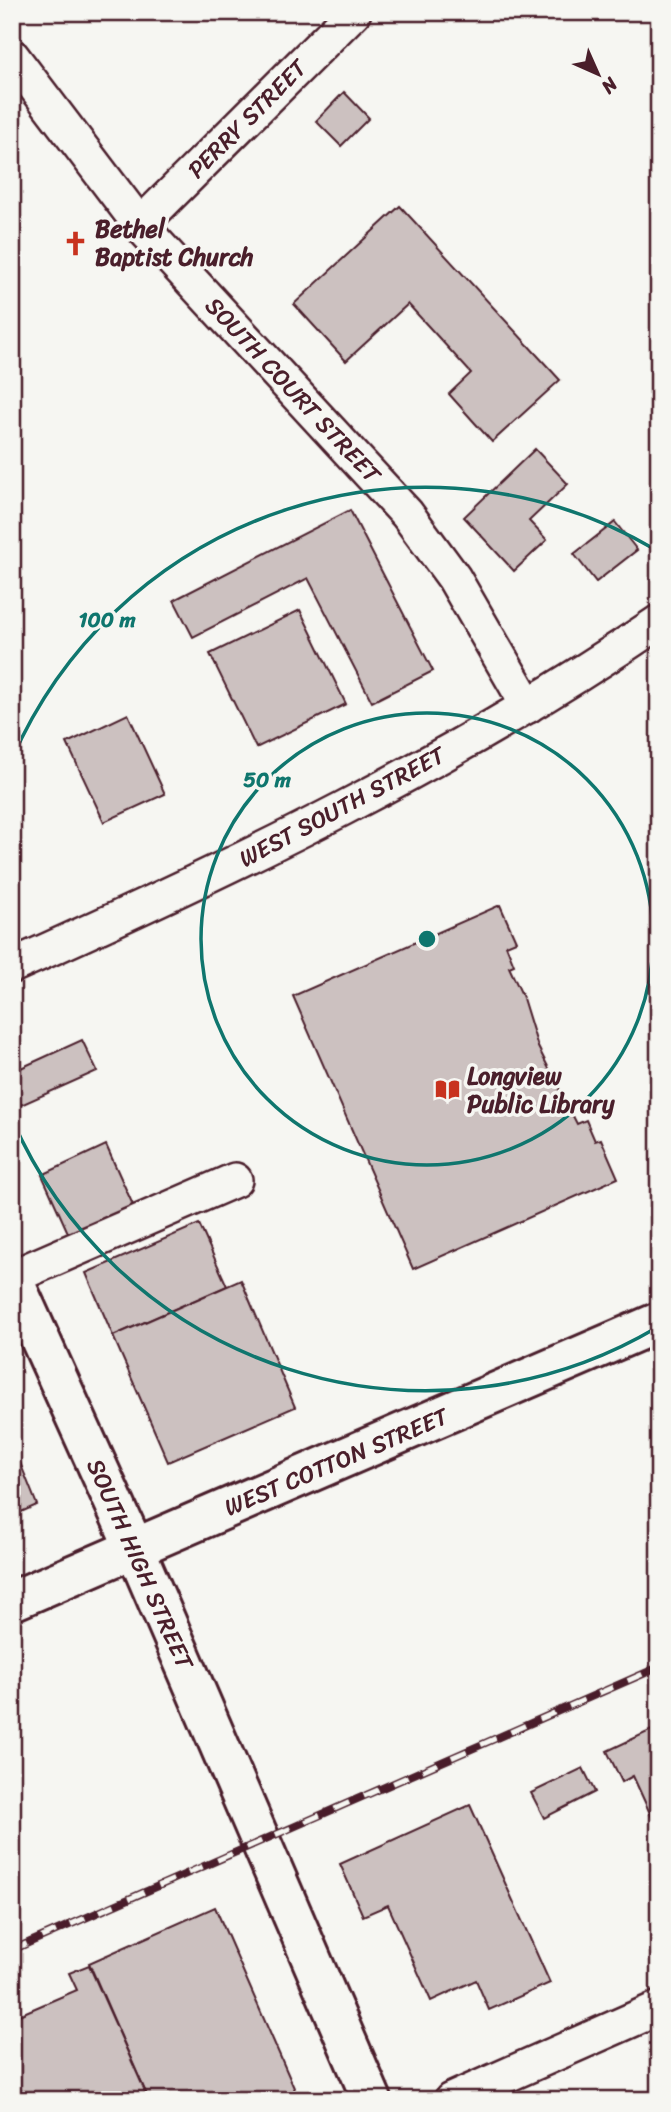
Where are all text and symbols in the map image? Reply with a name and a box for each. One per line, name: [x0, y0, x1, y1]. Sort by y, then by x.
north arrow: [562, 38, 632, 108]
street label: PERRY STREET: [177, 48, 318, 189]
text: N: [593, 69, 627, 103]
place label: Bethel Baptist Church: [95, 208, 254, 278]
church icon: Bethel Baptist Church: [61, 229, 89, 257]
street label: SOUTH COURT STREET: [195, 287, 393, 495]
text: 100 m: [78, 601, 136, 639]
street label: WEST SOUTH STREET: [231, 734, 454, 879]
text: 50 m: [243, 761, 292, 799]
centre of rings: [415, 927, 439, 951]
place label: Longview Public Library: [467, 1055, 615, 1125]
library icon: Longview Public Library: [433, 1076, 461, 1104]
street label: WEST COTTON STREET: [218, 1395, 456, 1528]
street label: SOUTH HIGH STREET: [75, 1452, 206, 1678]

